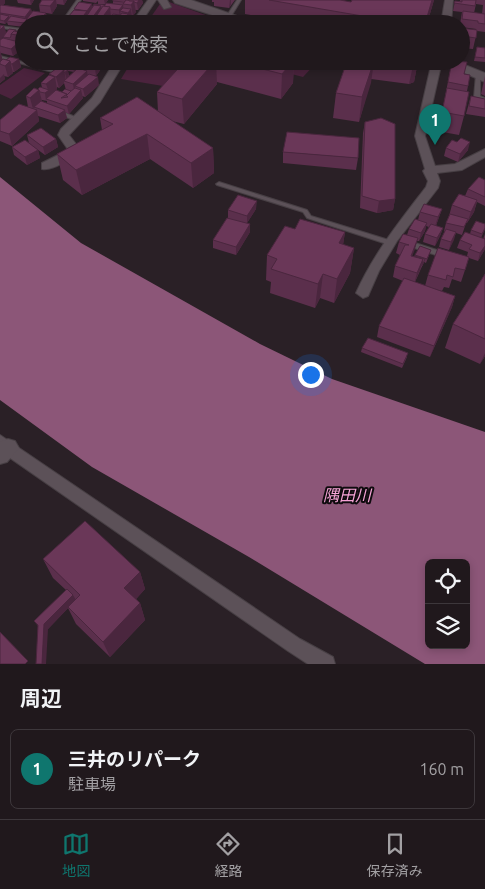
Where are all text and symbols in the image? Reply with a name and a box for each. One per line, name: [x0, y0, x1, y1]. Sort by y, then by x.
search box: [15, 15, 470, 70]
icon: search: [33, 29, 61, 57]
text: ここで検索: [73, 33, 168, 55]
pin: 1: [419, 104, 451, 145]
your location: [298, 362, 324, 388]
water label: 隅田川: [323, 486, 373, 504]
map controls: [425, 559, 470, 649]
button: locate: [425, 559, 470, 604]
button: layers: [425, 604, 470, 649]
text: 周辺: [20, 686, 62, 710]
text: 三井のリパーク: [68, 748, 201, 770]
text: 1: [32, 760, 42, 778]
text: 160 m: [419, 760, 464, 778]
text: 駐車場: [68, 775, 116, 793]
tab: 地図: [62, 830, 90, 880]
tab: 経路: [214, 830, 242, 880]
tab: 保存済み: [367, 830, 423, 880]

